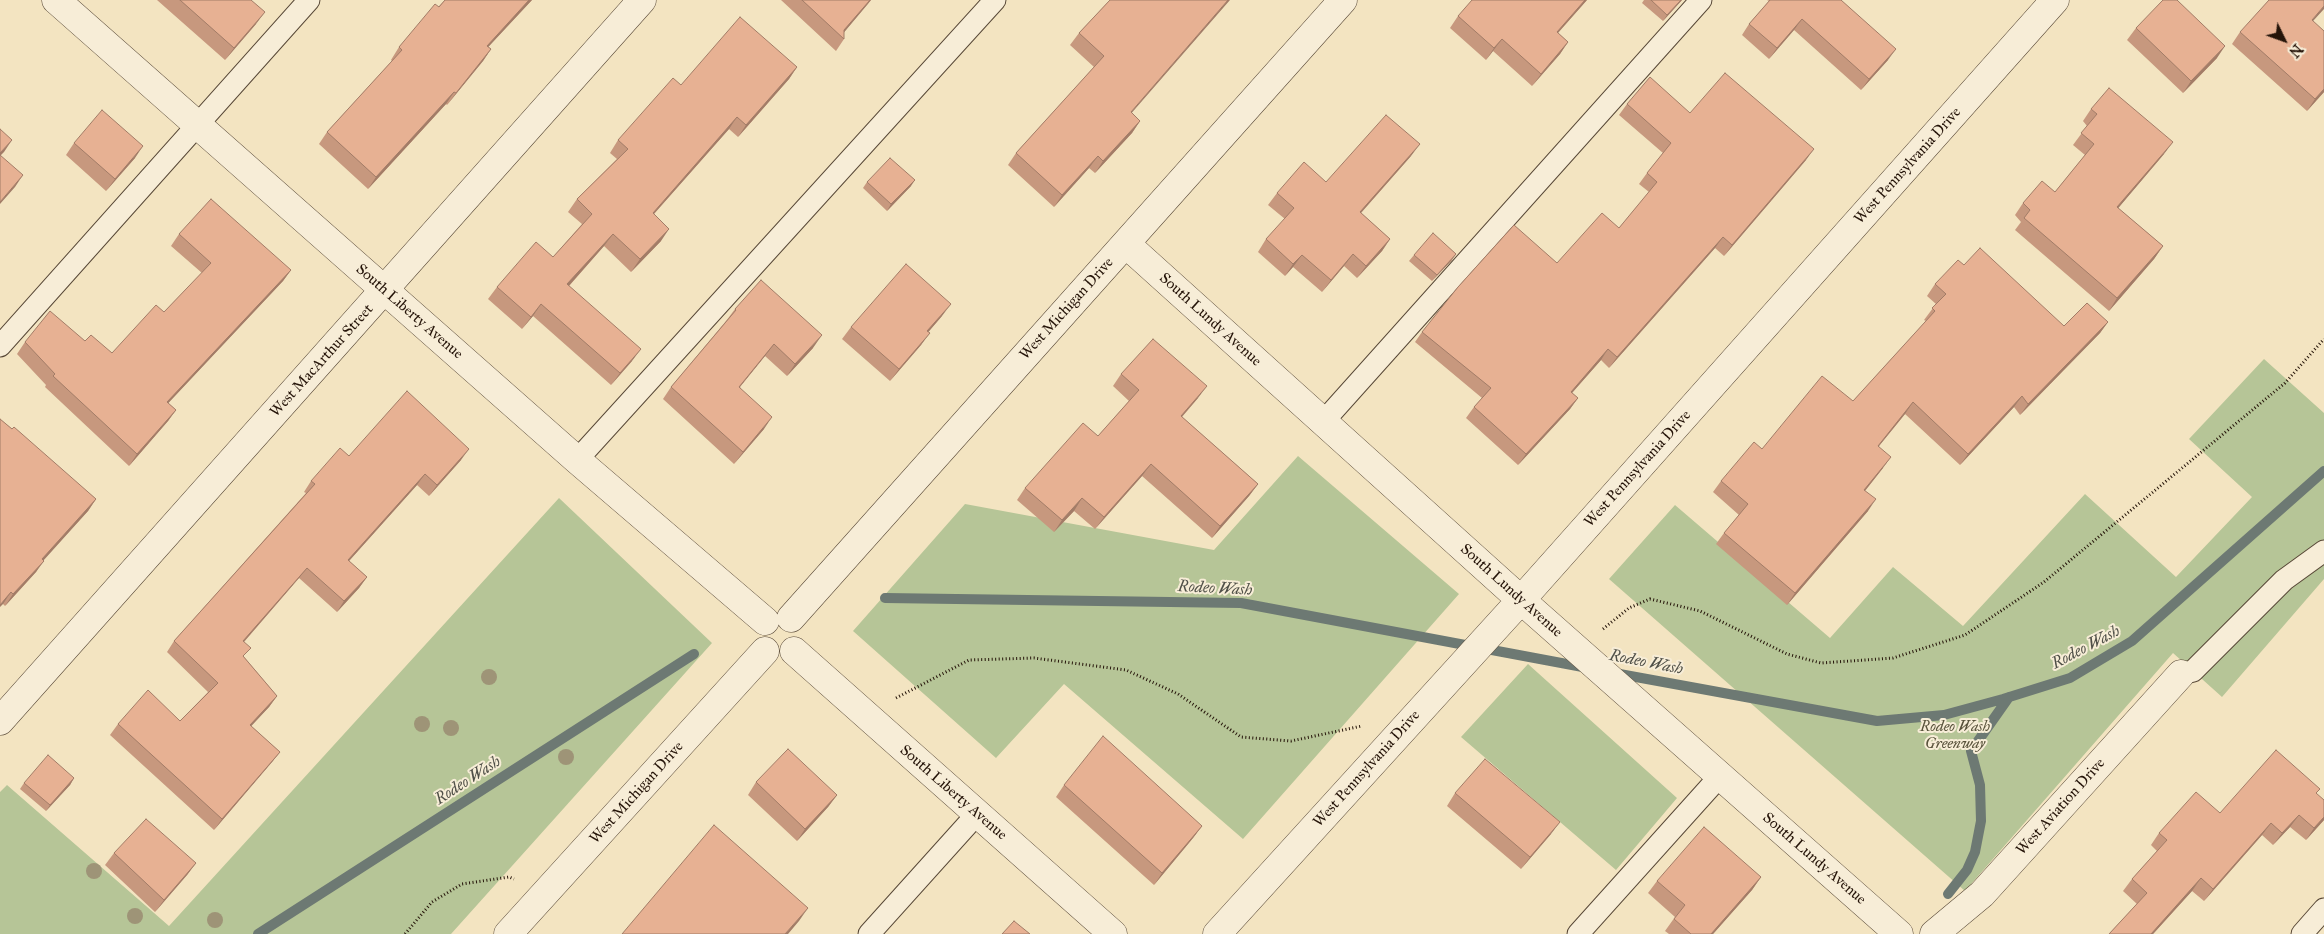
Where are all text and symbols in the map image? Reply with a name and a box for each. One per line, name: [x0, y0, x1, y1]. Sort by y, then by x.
north arrow: [2259, 15, 2309, 65]
text: N: [2285, 40, 2306, 60]
street label: West Pennsylvania Drive: [1851, 104, 1965, 228]
street label: West Michigan Drive: [1016, 254, 1118, 364]
street label: South Liberty Avenue: [352, 261, 466, 363]
street label: South Lundy Avenue: [1155, 269, 1265, 371]
street label: West MacArthur Street: [267, 301, 377, 421]
street label: West Pennsylvania Drive: [1581, 407, 1695, 531]
street label: South Lundy Avenue: [1456, 540, 1566, 642]
water label: Rodeo Wash: [1177, 577, 1253, 601]
water label: Rodeo Wash: [2049, 622, 2123, 674]
water label: Rodeo Wash: [1608, 646, 1684, 680]
street label: West Pennsylvania Drive: [1310, 707, 1424, 831]
park label: Rodeo Wash Greenway: [1920, 718, 1990, 753]
street label: West Michigan Drive: [586, 738, 688, 848]
street label: South Liberty Avenue: [896, 742, 1010, 844]
water label: Rodeo Wash: [431, 753, 505, 809]
street label: West Aviation Drive: [2013, 755, 2109, 859]
street label: South Lundy Avenue: [1759, 809, 1869, 909]

